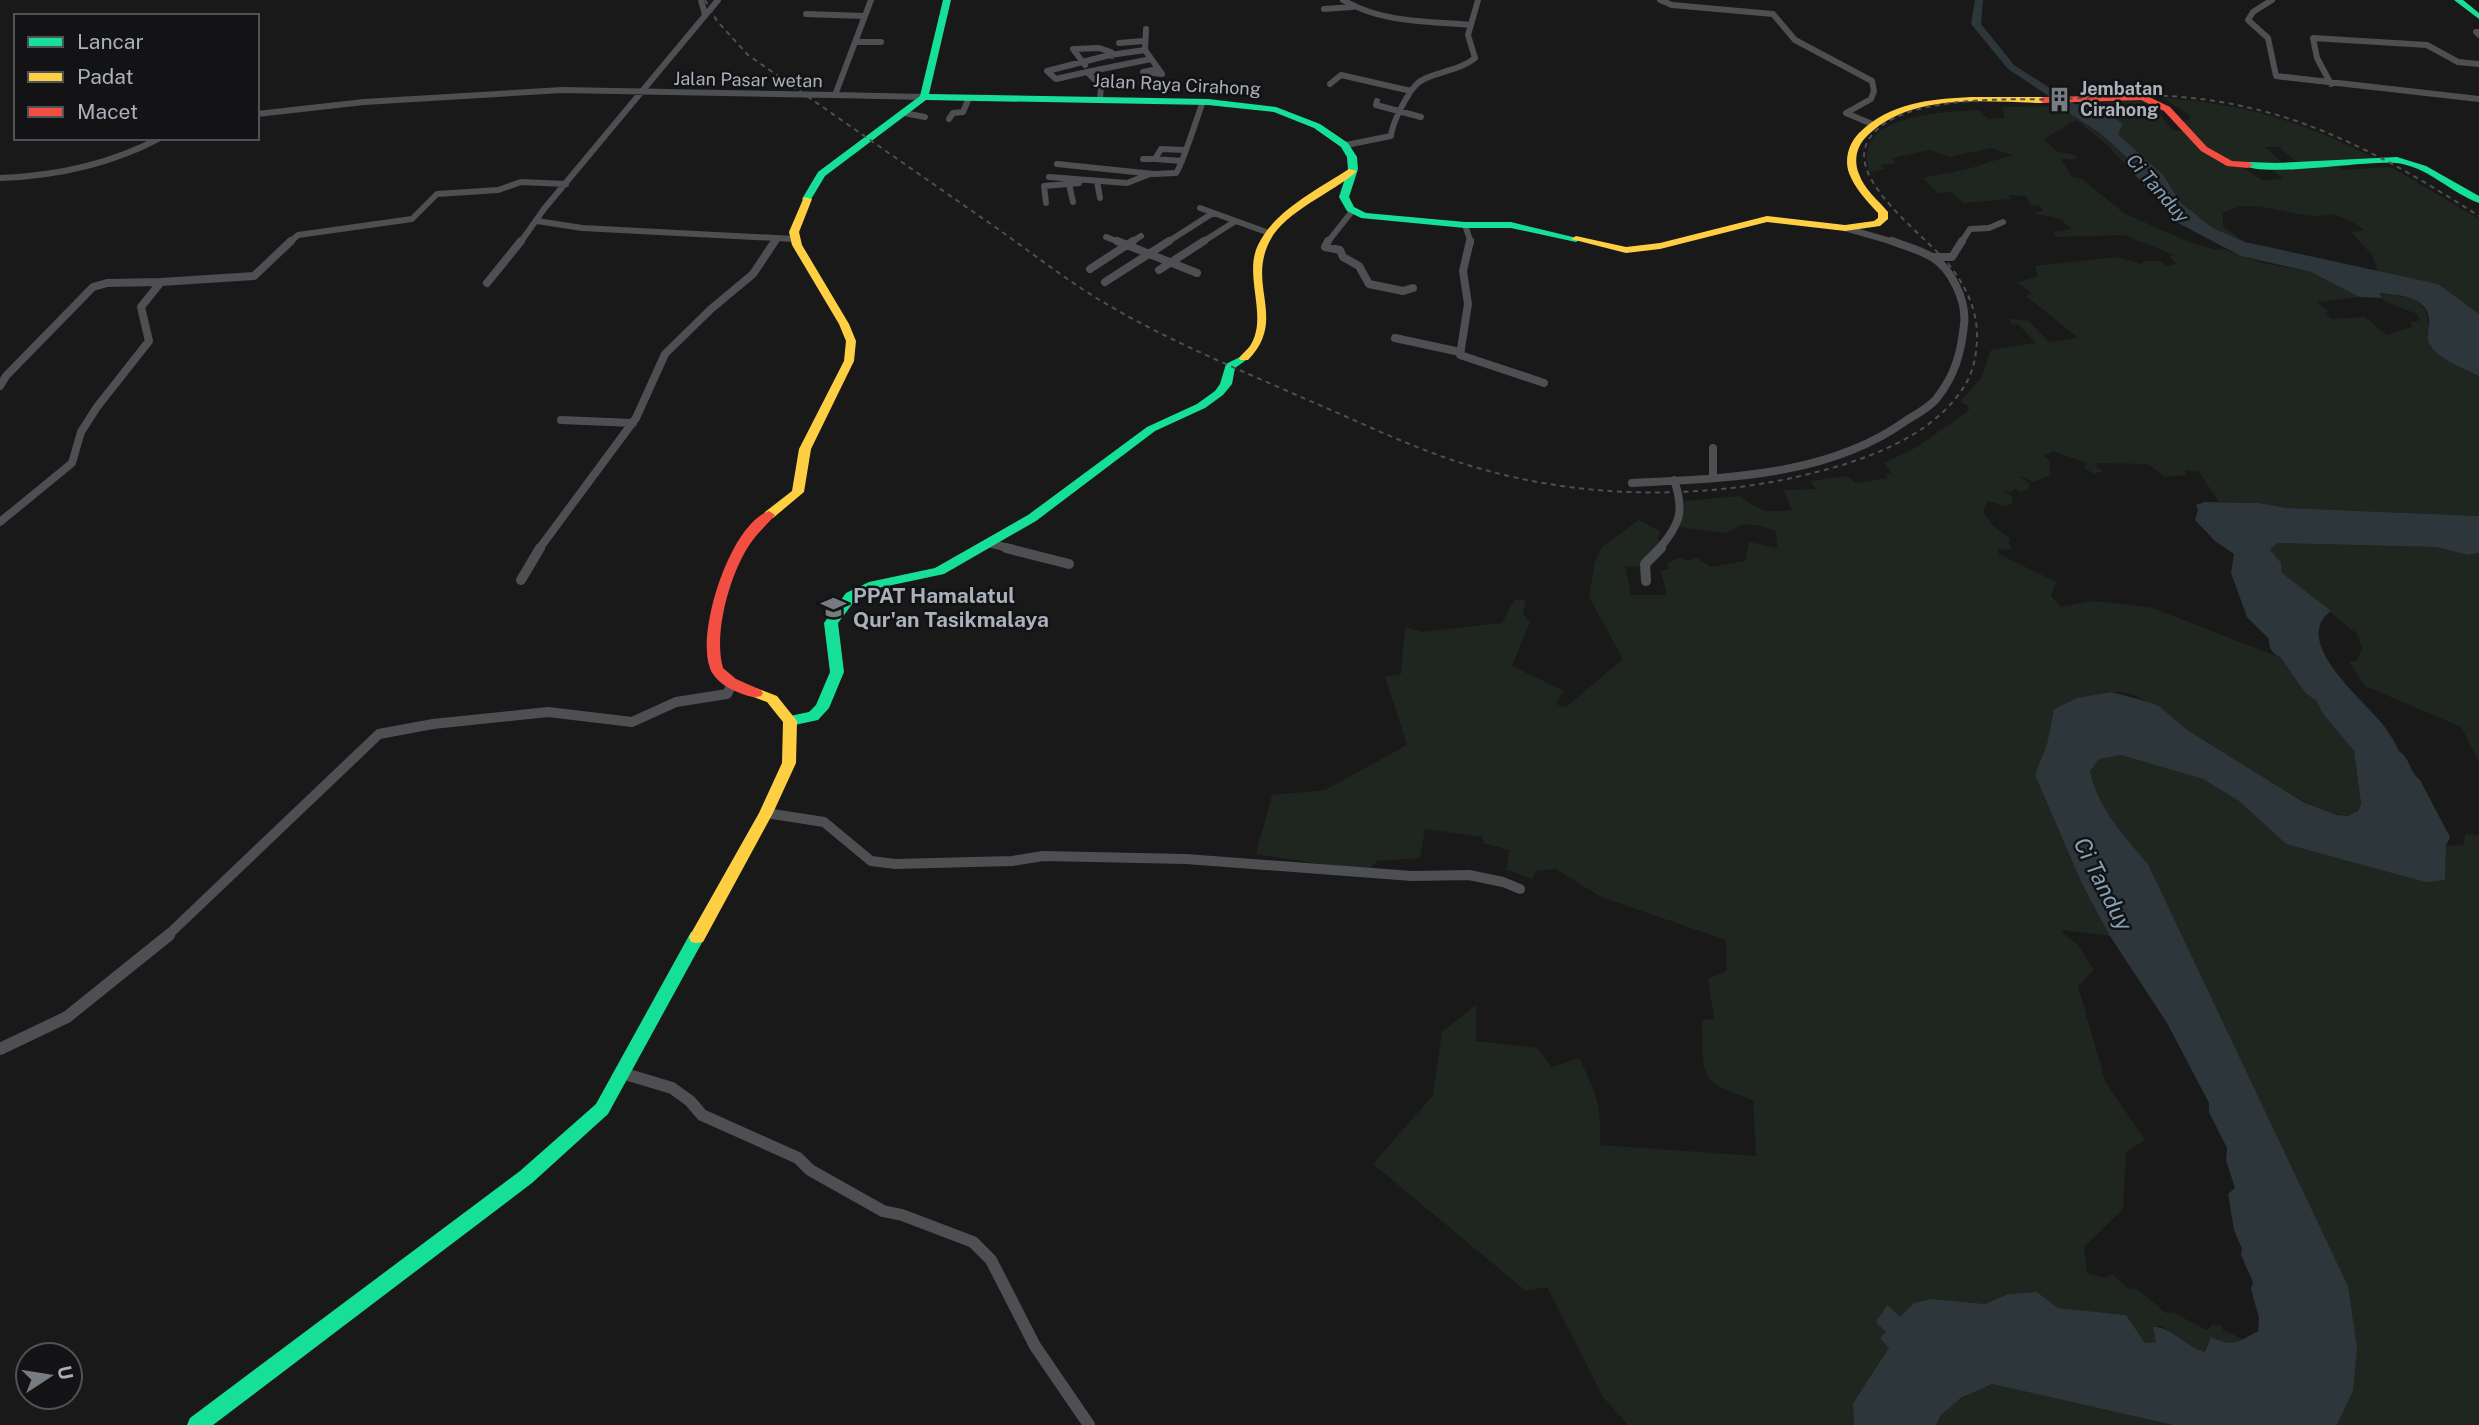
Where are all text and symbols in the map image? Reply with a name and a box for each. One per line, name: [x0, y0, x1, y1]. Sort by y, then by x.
legend: [14, 14, 259, 140]
text: Lancar: [77, 29, 144, 54]
text: Padat: [77, 64, 134, 89]
street label: Jalan Pasar wetan: [673, 68, 823, 91]
street label: Jalan Raya Cirahong: [1092, 70, 1262, 99]
place label: Jembatan Cirahong: [2080, 78, 2163, 120]
building icon: Jembatan Cirahong: [2046, 85, 2074, 113]
text: Macet: [77, 99, 138, 124]
water label: Ci Tanduy: [2122, 149, 2194, 227]
place label: PPAT Hamalatul Qur'an Tasikmalaya: [853, 583, 1049, 632]
school or university icon: PPAT Hamalatul Qur'an Tasikmalaya: [819, 594, 847, 622]
water label: Ci Tanduy: [2068, 833, 2139, 936]
north arrow: [14, 1341, 84, 1411]
text: U: [53, 1363, 78, 1381]

